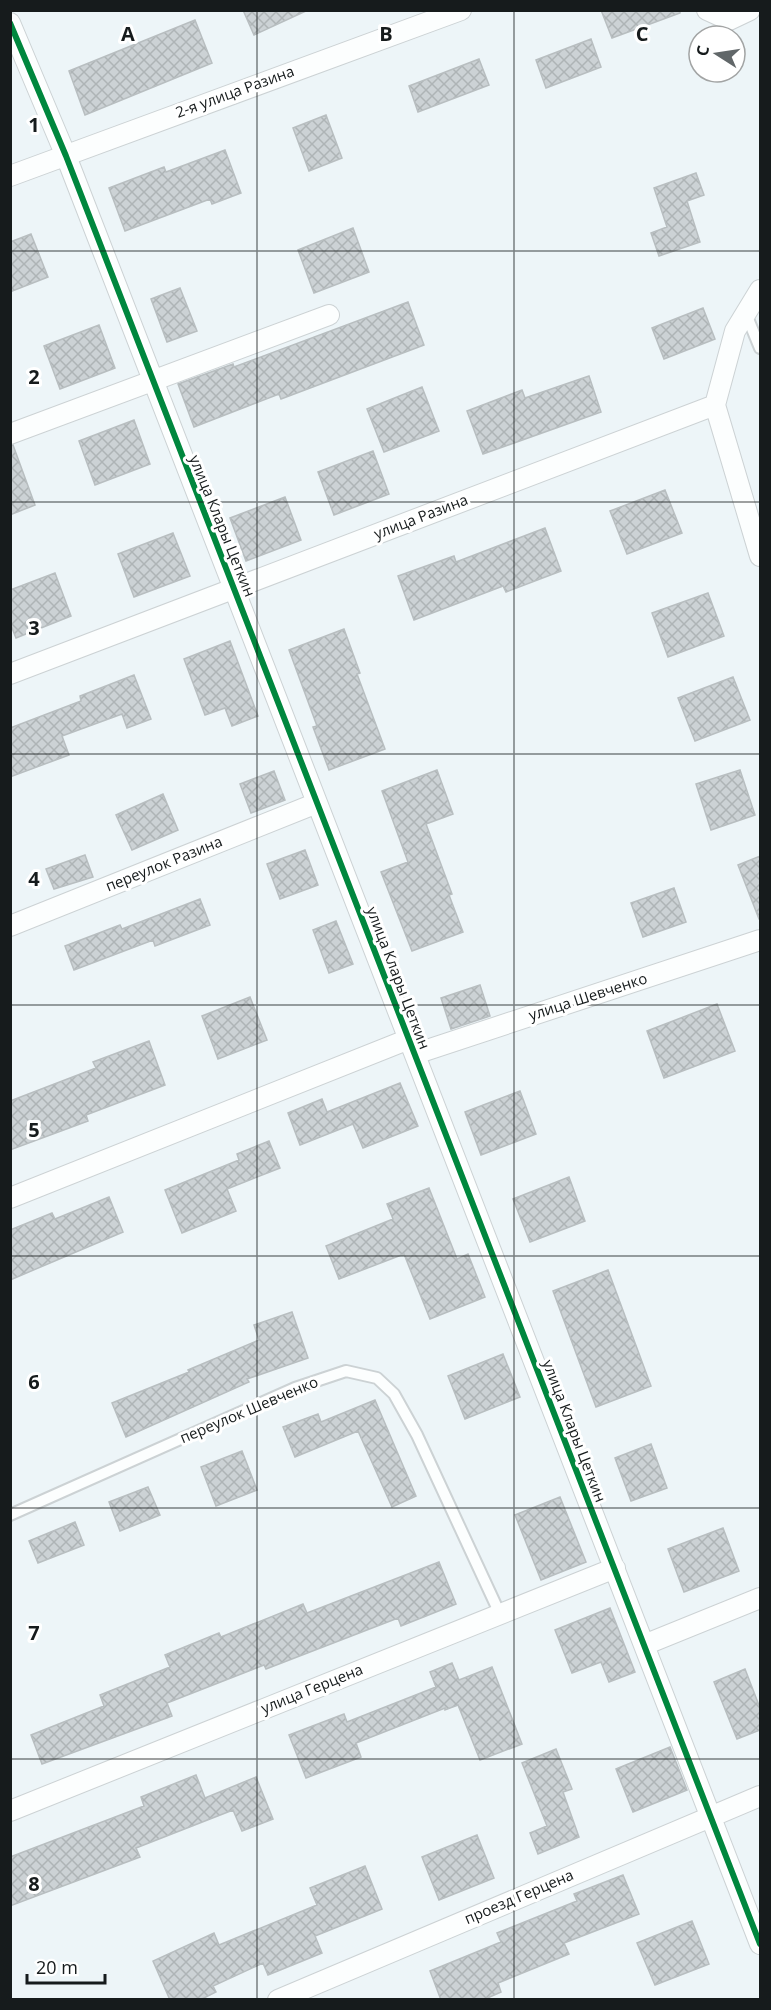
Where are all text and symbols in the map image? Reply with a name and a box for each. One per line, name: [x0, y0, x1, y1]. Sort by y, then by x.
text: A: [121, 20, 135, 47]
text: B: [379, 20, 393, 47]
text: C: [636, 20, 649, 47]
north arrow: [687, 24, 747, 84]
text: С: [691, 44, 714, 58]
street label: 2-я улица Разина: [173, 60, 297, 122]
text: 1: [28, 111, 40, 138]
text: 2: [28, 363, 40, 390]
street label: улица Клары Цеткин: [185, 452, 261, 599]
street label: улица Разина: [371, 489, 471, 543]
text: 3: [28, 614, 40, 641]
street label: переулок Разина: [102, 831, 225, 896]
text: 4: [28, 865, 40, 892]
street label: улица Клары Цеткин: [362, 903, 435, 1052]
street label: улица Шевченко: [526, 967, 650, 1025]
text: 5: [28, 1116, 40, 1143]
street label: улица Клары Цеткин: [538, 1356, 611, 1505]
text: 6: [28, 1368, 40, 1395]
street label: переулок Шевченко: [176, 1371, 321, 1447]
text: 7: [28, 1619, 40, 1646]
street label: улица Герцена: [258, 1659, 366, 1718]
street label: проезд Герцена: [461, 1864, 576, 1928]
text: 8: [28, 1870, 40, 1897]
scale bar: [27, 1947, 105, 1985]
text: 20 m: [36, 1955, 78, 1979]

